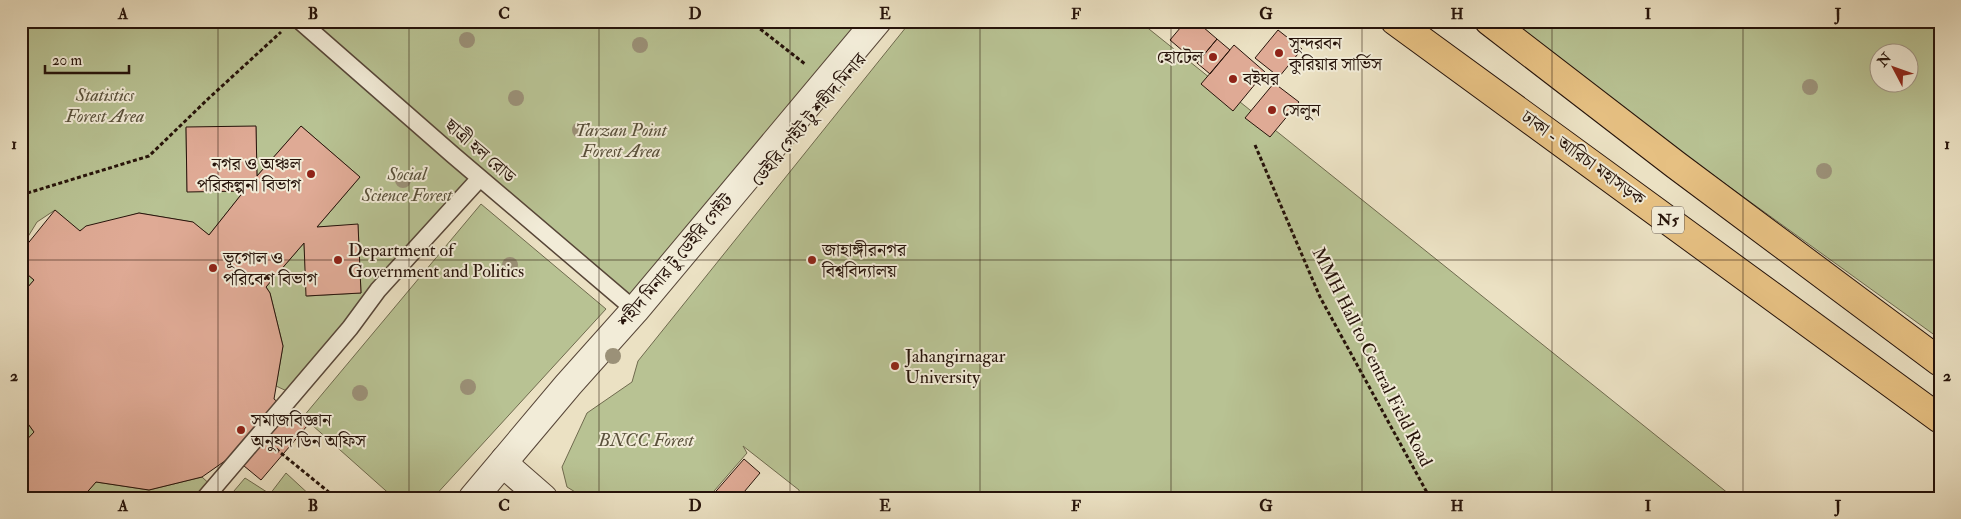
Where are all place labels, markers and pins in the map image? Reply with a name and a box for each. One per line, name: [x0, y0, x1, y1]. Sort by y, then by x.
place label: সুন্দরবন কুরিয়ার সার্ভিস: [1288, 32, 1383, 76]
place label: হোটেল: [1157, 46, 1204, 69]
marker: সুন্দরবন কুরিয়ার সার্ভিস: [1273, 47, 1285, 59]
marker: হোটেল: [1207, 51, 1219, 63]
place label: বইঘর: [1242, 68, 1280, 91]
marker: বইঘর: [1227, 73, 1239, 85]
place label: সেলুন: [1282, 99, 1321, 122]
marker: সেলুন: [1266, 104, 1278, 116]
place label: নগর ও অঞ্চল পরিকল্পনা বিভাগ: [197, 153, 302, 197]
marker: নগর ও অঞ্চল পরিকল্পনা বিভাগ: [305, 168, 317, 180]
place label: Department of Government and Politics: [348, 239, 524, 283]
place label: জাহাঙ্গীরনগর বিশ্ববিদ্যালয়: [821, 239, 907, 283]
place label: ভূগোল ও পরিবেশ বিভাগ: [222, 247, 318, 291]
marker: Department of Government and Politics: [332, 254, 344, 266]
marker: জাহাঙ্গীরনগর বিশ্ববিদ্যালয়: [806, 254, 818, 266]
marker: ভূগোল ও পরিবেশ বিভাগ: [207, 262, 219, 274]
place label: Jahangirnagar University: [904, 345, 1006, 389]
marker: Jahangirnagar University: [889, 360, 901, 372]
place label: সমাজবিজ্ঞান অনুষদ ডিন অফিস: [250, 409, 367, 453]
marker: সমাজবিজ্ঞান অনুষদ ডিন অফিস: [235, 424, 247, 436]

